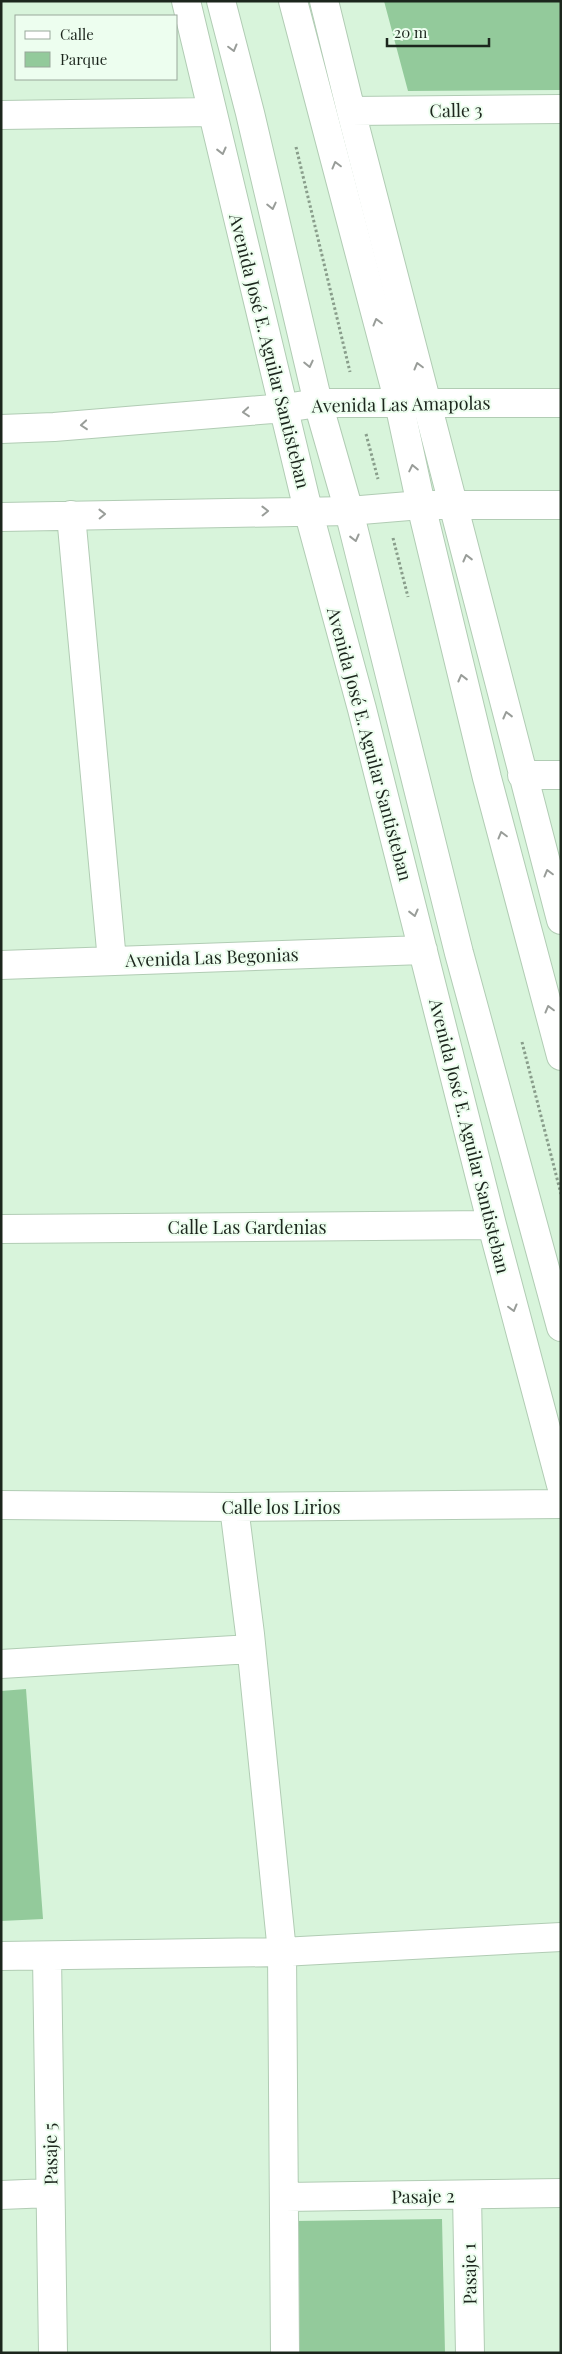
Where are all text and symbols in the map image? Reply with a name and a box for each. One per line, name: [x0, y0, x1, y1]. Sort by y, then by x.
legend: [15, 15, 178, 80]
scale bar: [387, 15, 490, 47]
text: 20 m: [394, 22, 428, 42]
text: Calle: [60, 24, 94, 44]
one-way arrow: [227, 44, 238, 53]
text: Parque: [60, 49, 107, 69]
street label: Calle 3: [429, 98, 483, 122]
one-way arrow: [216, 146, 227, 155]
one-way arrow: [331, 161, 341, 169]
one-way arrow: [266, 202, 277, 211]
street label: Avenida José E. Aguilar Santisteban: [224, 210, 316, 491]
one-way arrow: [373, 318, 383, 326]
one-way arrow: [303, 360, 314, 369]
one-way arrow: [414, 363, 424, 371]
street label: Avenida Las Amapolas: [310, 390, 491, 418]
one-way arrow: [241, 406, 249, 417]
one-way arrow: [80, 419, 88, 430]
one-way arrow: [408, 464, 419, 473]
one-way arrow: [262, 506, 269, 516]
one-way arrow: [99, 509, 107, 519]
one-way arrow: [350, 534, 360, 542]
one-way arrow: [462, 553, 473, 562]
street label: Avenida José E. Aguilar Santisteban: [322, 604, 418, 884]
one-way arrow: [457, 673, 468, 682]
one-way arrow: [502, 711, 513, 720]
one-way arrow: [497, 831, 508, 840]
one-way arrow: [543, 868, 554, 877]
one-way arrow: [408, 908, 419, 917]
street label: Avenida Las Begonias: [124, 942, 299, 972]
street label: Avenida José E. Aguilar Santisteban: [424, 995, 516, 1276]
one-way arrow: [544, 1005, 554, 1013]
street label: Calle Las Gardenias: [168, 1215, 326, 1239]
one-way arrow: [508, 1303, 518, 1311]
street label: Calle los Lirios: [222, 1495, 340, 1519]
street label: Pasaje 5: [37, 2123, 63, 2185]
street label: Pasaje 2: [391, 2183, 455, 2209]
street label: Pasaje 1: [456, 2243, 482, 2305]

